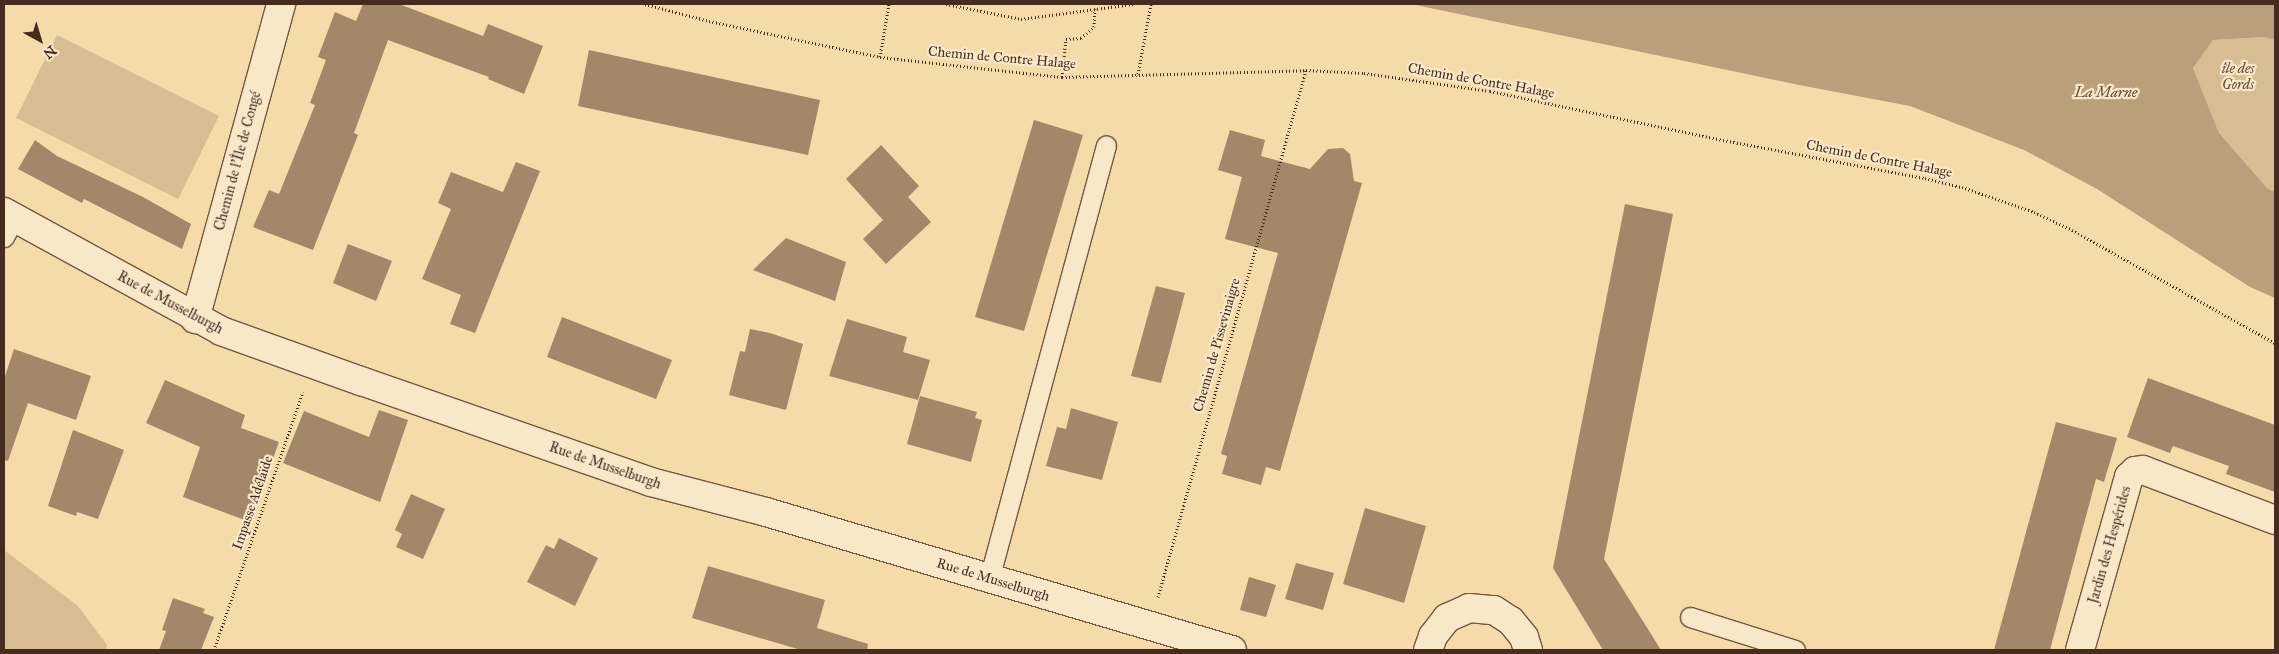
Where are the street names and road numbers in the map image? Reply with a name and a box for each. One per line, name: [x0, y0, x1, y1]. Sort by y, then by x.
street label: Chemin de Contre Halage: [927, 43, 1077, 73]
street label: Chemin de Contre Halage: [1406, 60, 1556, 102]
street label: Chemin de l'Île de Congé: [211, 89, 265, 233]
street label: Chemin de Contre Halage: [1805, 137, 1953, 181]
street label: Rue de Musselburgh: [114, 268, 226, 338]
street label: Chemin de Pissevinaigre: [1190, 276, 1244, 414]
street label: Rue de Musselburgh: [547, 439, 663, 493]
street label: Impasse Adélaïde: [229, 454, 277, 552]
street label: Jardin des Hespérides: [2085, 484, 2135, 606]
street label: Rue de Musselburgh: [934, 555, 1052, 605]

